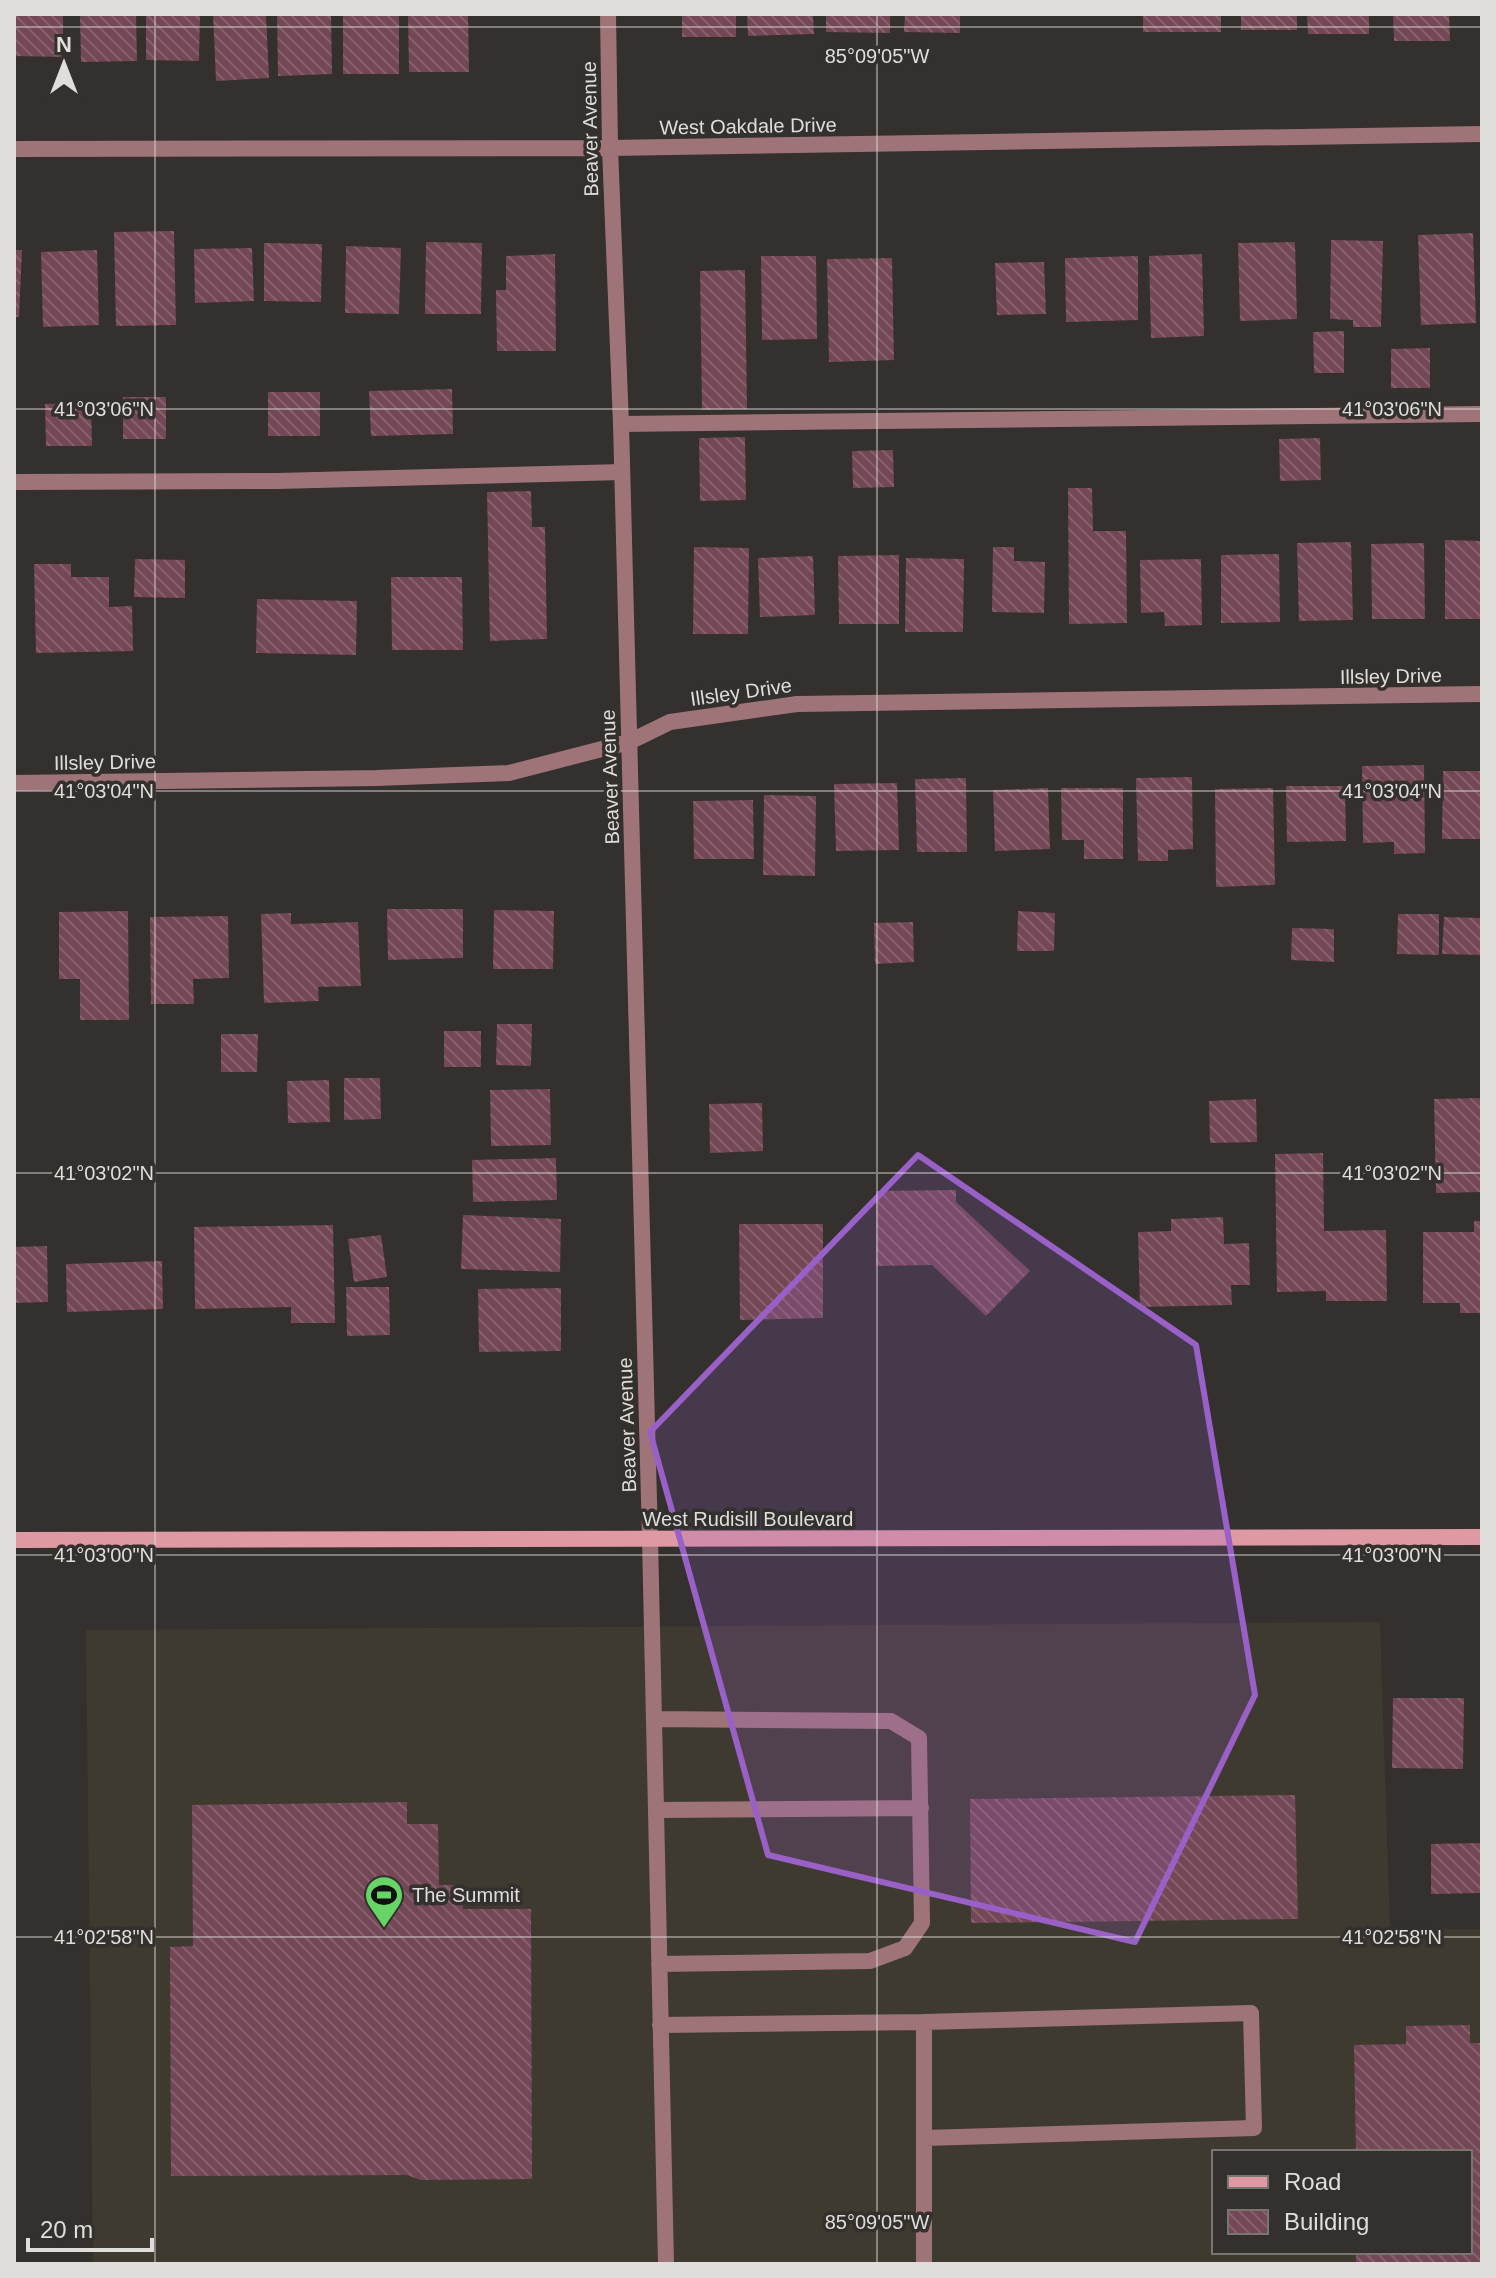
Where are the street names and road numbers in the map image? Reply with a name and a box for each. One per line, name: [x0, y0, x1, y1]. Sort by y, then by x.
street label: Beaver Avenue: [578, 61, 602, 197]
street label: West Oakdale Drive: [659, 113, 837, 139]
street label: Illsley Drive: [1340, 664, 1442, 688]
street label: Illsley Drive: [689, 674, 793, 710]
street label: Beaver Avenue: [597, 709, 623, 845]
street label: Illsley Drive: [54, 750, 156, 774]
street label: Beaver Avenue: [614, 1357, 640, 1493]
street label: West Rudisill Boulevard: [643, 1508, 853, 1530]

